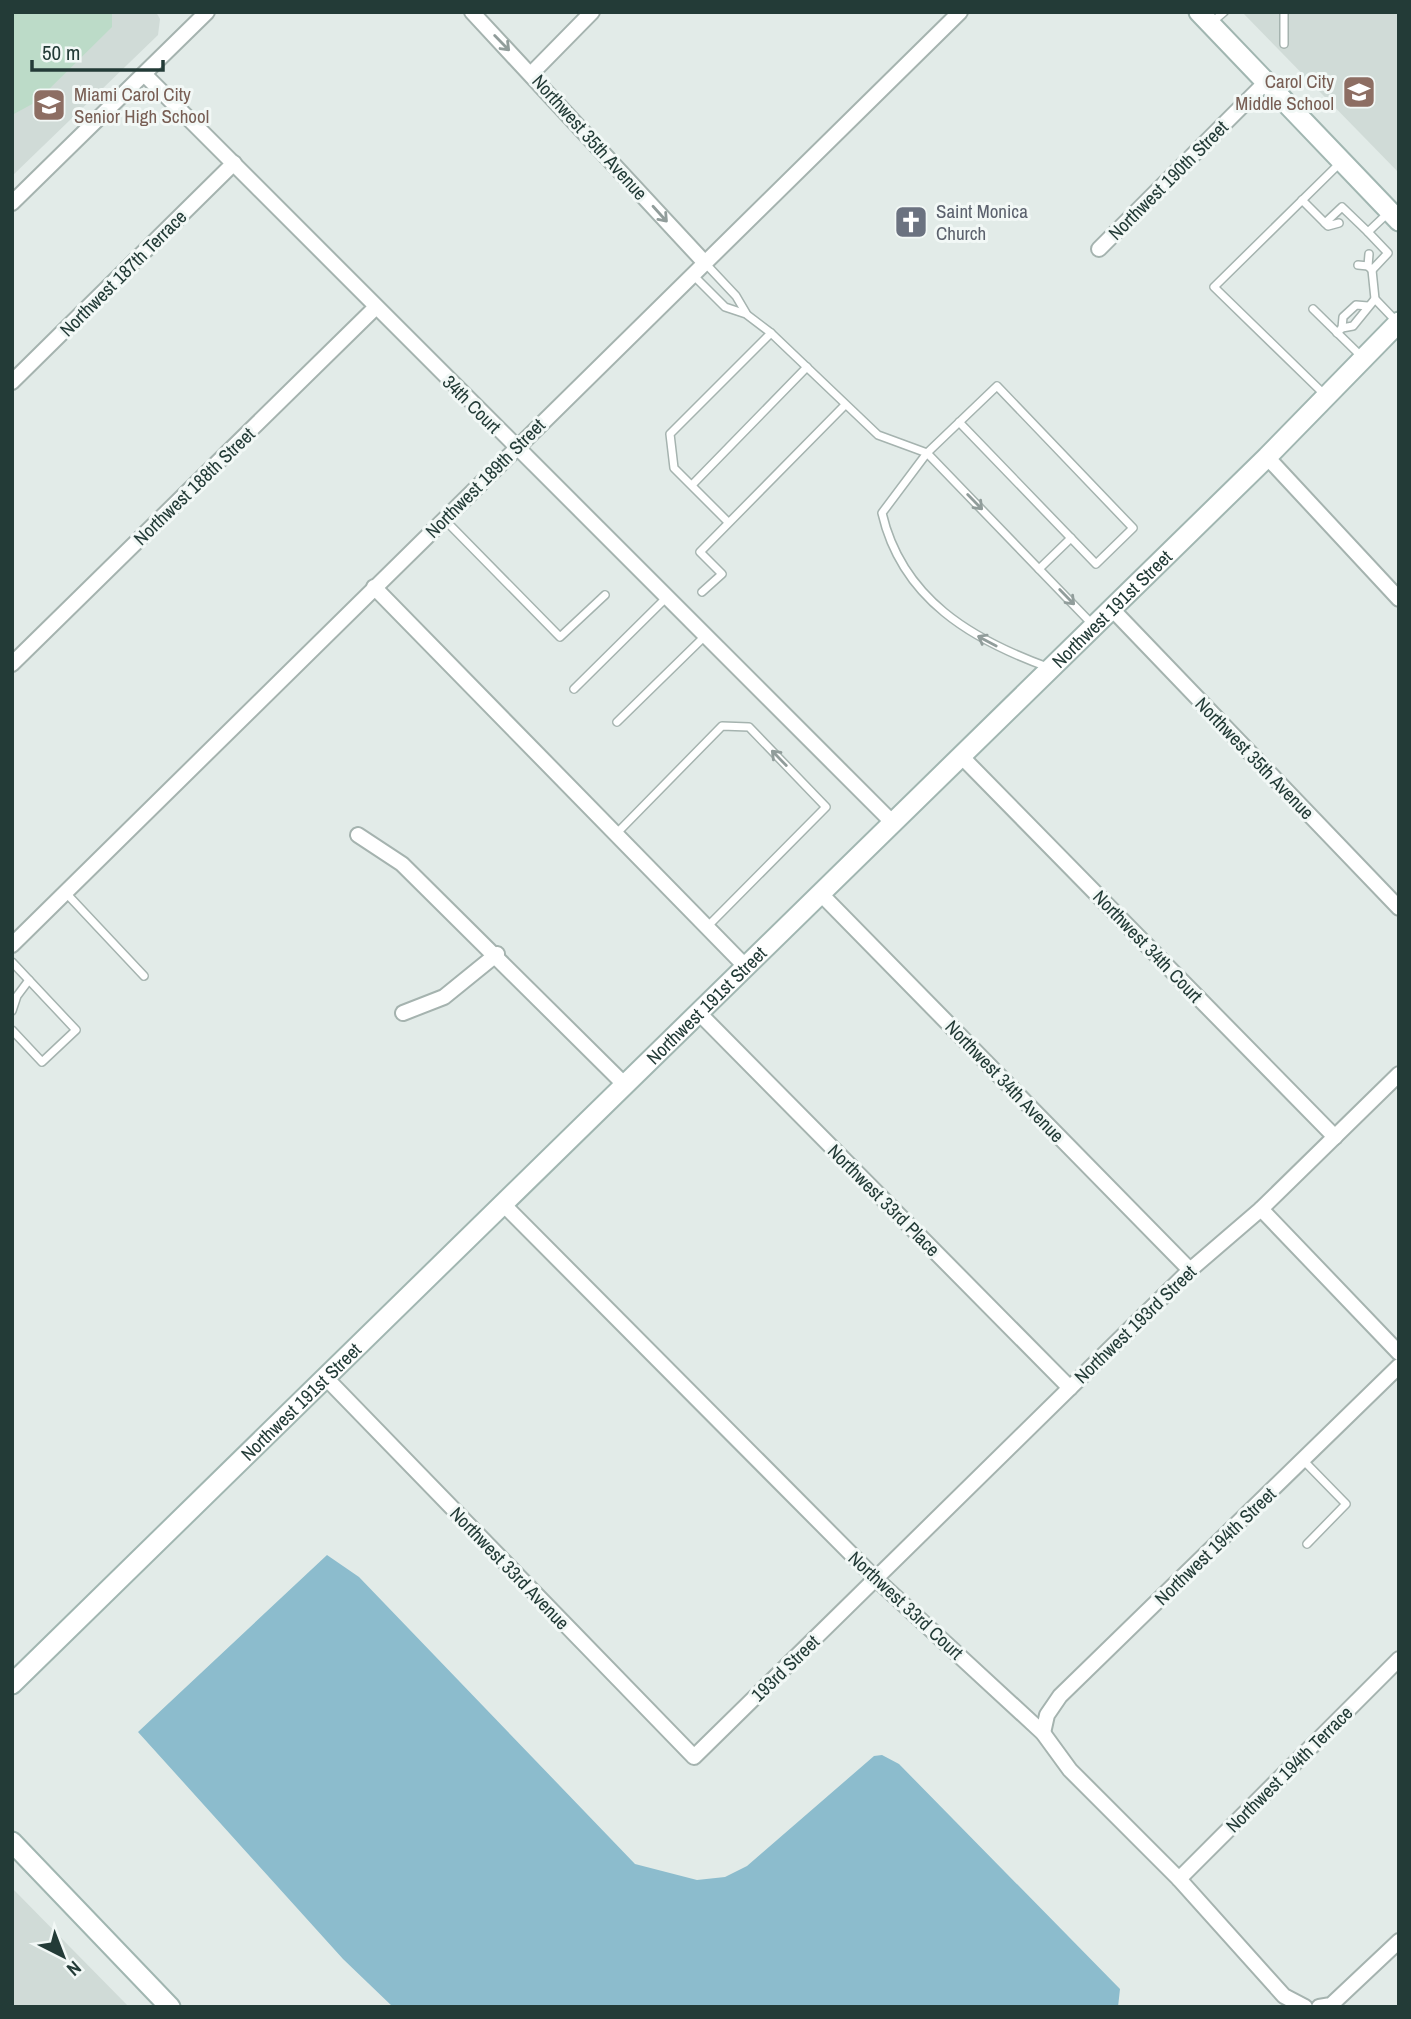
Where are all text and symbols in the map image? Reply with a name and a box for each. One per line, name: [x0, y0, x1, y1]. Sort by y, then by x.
scale bar: [32, 28, 163, 72]
one-way arrow: [493, 34, 510, 51]
text: 50 m: [42, 38, 80, 67]
place label: Carol City Middle School: [1235, 68, 1334, 116]
street label: Northwest 35th Avenue: [527, 69, 653, 205]
school or university icon: Carol City Middle School: [1340, 73, 1378, 111]
place label: Miami Carol City Senior High School: [74, 81, 209, 129]
school or university icon: Miami Carol City Senior High School: [30, 86, 68, 124]
street label: Northwest 190th Street: [1102, 114, 1234, 246]
place label: Saint Monica Church: [936, 198, 1028, 246]
church icon: Saint Monica Church: [892, 203, 930, 241]
street label: Northwest 187th Terrace: [54, 204, 192, 342]
one-way arrow: [652, 205, 668, 223]
street label: 34th Court: [437, 369, 507, 439]
street label: Northwest 189th Street: [419, 412, 551, 544]
street label: Northwest 188th Street: [128, 421, 261, 551]
one-way arrow: [966, 493, 983, 510]
street label: Northwest 191st Street: [1046, 544, 1178, 674]
one-way arrow: [1058, 588, 1075, 605]
one-way arrow: [977, 634, 998, 648]
street label: Northwest 35th Avenue: [1190, 691, 1320, 825]
one-way arrow: [770, 750, 787, 767]
street label: Northwest 34th Court: [1088, 884, 1209, 1008]
street label: Northwest 191st Street: [640, 940, 773, 1070]
street label: Northwest 34th Avenue: [940, 1014, 1070, 1148]
street label: Northwest 33rd Place: [822, 1138, 946, 1262]
street label: Northwest 193rd Street: [1068, 1259, 1202, 1389]
street label: Northwest 191st Street: [235, 1336, 367, 1466]
street label: Northwest 194th Street: [1149, 1481, 1282, 1611]
street label: Northwest 33rd Avenue: [444, 1501, 576, 1635]
street label: Northwest 33rd Court: [843, 1545, 969, 1665]
street label: 193rd Street: [745, 1628, 825, 1707]
street label: Northwest 194th Terrace: [1220, 1700, 1358, 1838]
north arrow: [28, 1921, 98, 1991]
text: N: [61, 1955, 87, 1982]

